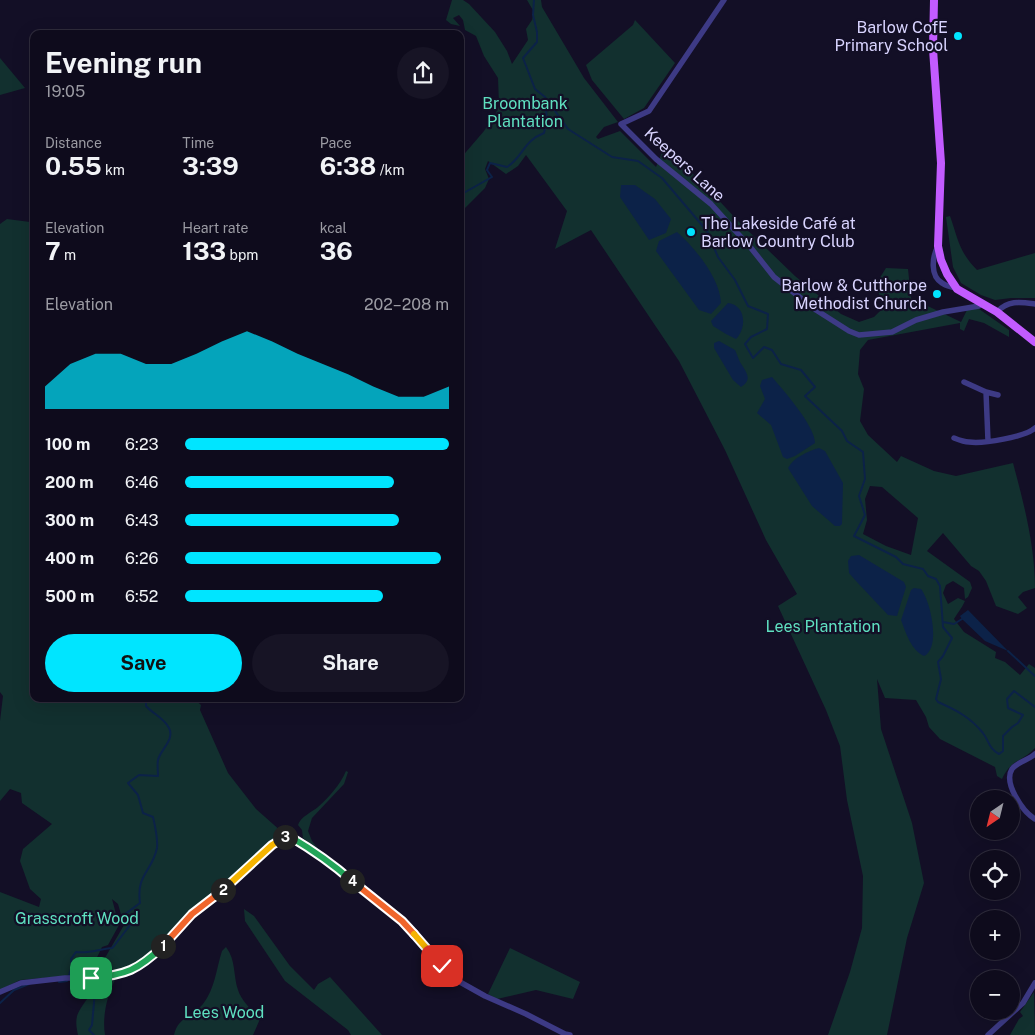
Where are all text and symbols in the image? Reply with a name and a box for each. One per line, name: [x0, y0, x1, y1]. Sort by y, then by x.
place label: Barlow CofE Primary School: [834, 18, 948, 55]
marker: Barlow CofE Primary School: [952, 30, 964, 42]
text: Evening run: [45, 46, 202, 79]
button: share: [397, 47, 449, 99]
text: 19:05: [45, 82, 85, 101]
park label: Broombank Plantation: [482, 94, 568, 131]
street label: Keepers Lane: [641, 123, 729, 205]
text: Distance: [45, 135, 102, 151]
text: Time: [182, 135, 214, 151]
text: Pace: [320, 135, 352, 151]
text: 0.55: [45, 151, 102, 181]
text: 3:39: [182, 151, 239, 181]
text: 6:38: [320, 151, 376, 181]
text: km: [102, 162, 125, 178]
text: /km: [376, 162, 405, 178]
place label: The Lakeside Café at Barlow Country Club: [701, 214, 856, 251]
text: Elevation: [45, 220, 104, 236]
text: Heart rate: [182, 220, 249, 236]
text: kcal: [320, 220, 347, 236]
marker: The Lakeside Café at Barlow Country Club: [685, 226, 697, 238]
text: 7: [45, 236, 61, 266]
text: 133: [182, 236, 226, 266]
text: 36: [320, 236, 353, 266]
text: m: [61, 247, 76, 263]
text: bpm: [226, 247, 258, 263]
place label: Barlow & Cutthorpe Methodist Church: [781, 276, 927, 313]
marker: Barlow & Cutthorpe Methodist Church: [931, 288, 943, 300]
text: Elevation: [45, 295, 113, 314]
text: 202–208 m: [364, 295, 449, 314]
text: 100 m: [45, 435, 90, 454]
text: 6:23: [125, 435, 159, 454]
text: 200 m: [45, 473, 94, 492]
text: 6:46: [125, 473, 158, 492]
text: 300 m: [45, 511, 94, 530]
text: 6:43: [125, 511, 159, 530]
text: 400 m: [45, 549, 94, 568]
text: 6:26: [125, 549, 158, 568]
text: 500 m: [45, 587, 94, 606]
text: 6:52: [125, 587, 158, 606]
park label: Lees Plantation: [766, 617, 880, 636]
button: Save: [45, 634, 242, 692]
button: Share: [252, 634, 449, 692]
north arrow: [970, 790, 1020, 840]
map controls: [970, 790, 1020, 1020]
pin: 3: [272, 824, 298, 850]
text: 3: [281, 829, 290, 845]
button: locate: [970, 850, 1020, 900]
pin: 4: [340, 868, 364, 894]
text: 4: [348, 873, 357, 889]
pin: 2: [210, 878, 236, 902]
text: 2: [219, 882, 228, 898]
park label: Grasscroft Wood: [15, 909, 139, 928]
button: +: [970, 910, 1020, 960]
pin: 1: [150, 934, 176, 958]
text: 1: [161, 938, 167, 954]
pin: [421, 945, 463, 987]
icon: check: [428, 952, 456, 980]
pin: [70, 957, 112, 999]
icon: arrive: [77, 964, 105, 992]
button: −: [970, 970, 1020, 1020]
park label: Lees Wood: [184, 1003, 264, 1022]

